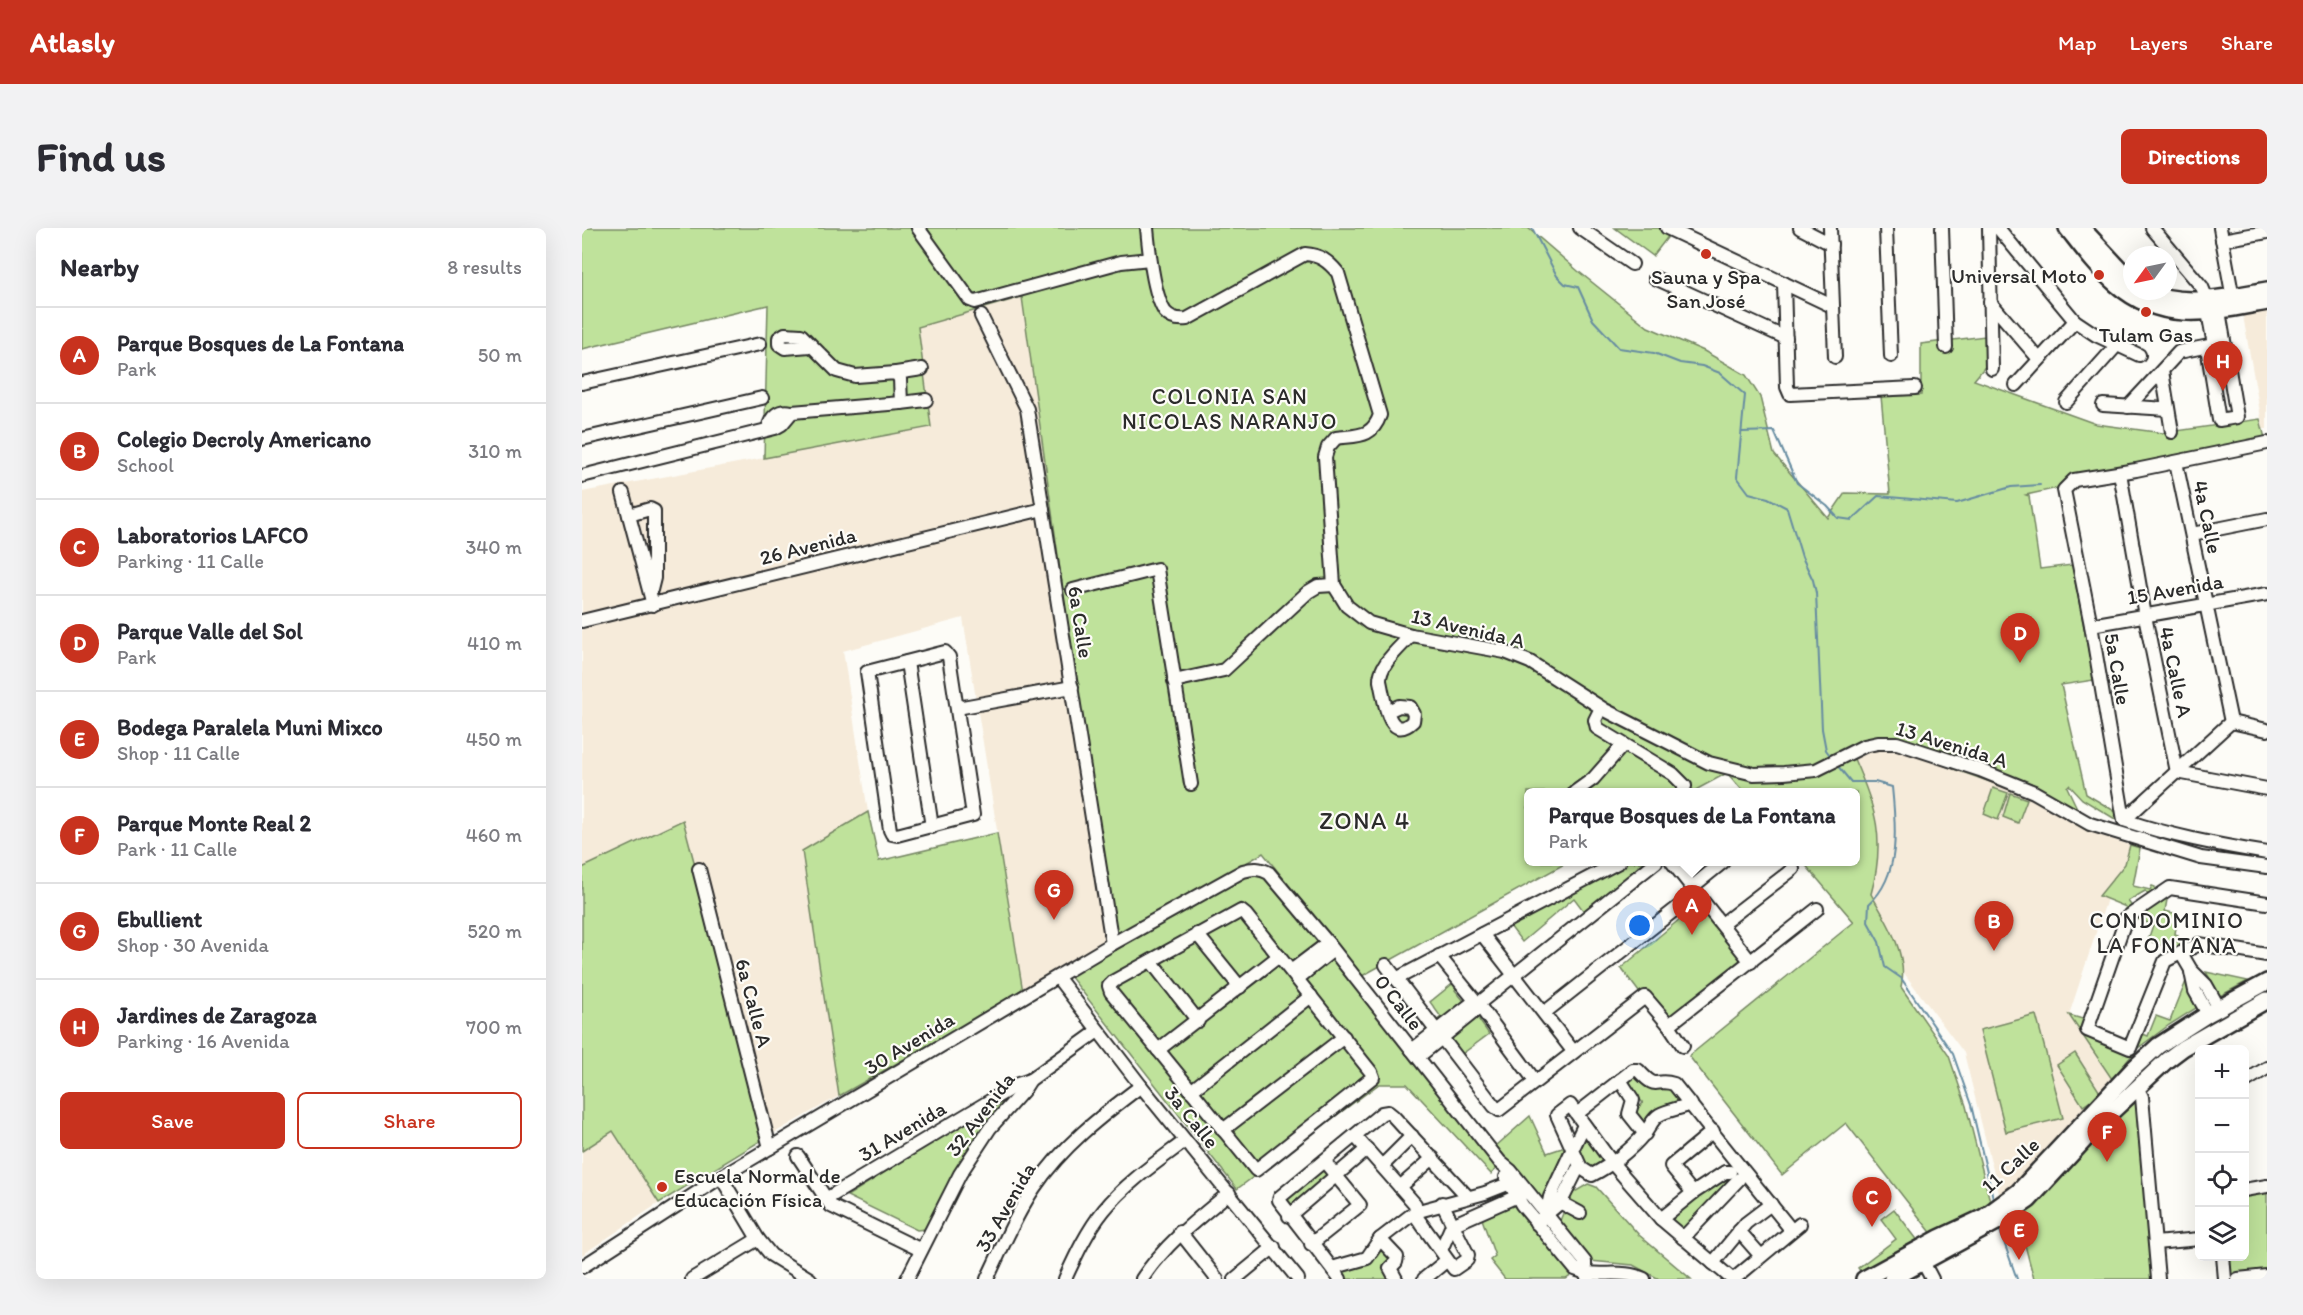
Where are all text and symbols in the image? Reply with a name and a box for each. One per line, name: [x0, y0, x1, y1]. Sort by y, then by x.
text: Atlasly: [30, 25, 115, 59]
text: Map: [2058, 30, 2097, 55]
text: Layers: [2130, 30, 2188, 55]
text: Share: [2221, 30, 2273, 55]
button: Directions: [2121, 129, 2267, 184]
text: Find us: [36, 131, 166, 182]
north arrow: [2123, 246, 2177, 300]
marker: Sauna y Spa San José: [1699, 247, 1713, 261]
text: Nearby: [60, 251, 139, 283]
text: 8 results: [447, 255, 522, 279]
place label: Universal Moto: [1951, 263, 2087, 288]
place label: Sauna y Spa San José: [1651, 264, 1761, 313]
marker: Universal Moto: [2092, 268, 2106, 282]
marker: Tulam Gas: [2139, 305, 2153, 319]
place label: Tulam Gas: [2099, 322, 2193, 347]
text: Parque Bosques de La Fontana: [117, 330, 404, 357]
pin: H: [2204, 342, 2242, 391]
text: A: [73, 343, 86, 367]
text: 50 m: [478, 343, 522, 367]
text: Park: [117, 357, 156, 381]
district label: COLONIA SAN NICOLAS NARANJO: [1122, 383, 1338, 435]
text: Colegio Decroly Americano: [117, 426, 371, 453]
text: B: [73, 439, 86, 463]
text: 310 m: [468, 439, 522, 463]
text: School: [117, 453, 174, 477]
street label: 4a Calle: [2188, 478, 2228, 556]
text: Laboratorios LAFCO: [117, 522, 308, 549]
street label: 26 Avenida: [757, 522, 859, 570]
text: C: [73, 535, 86, 559]
text: 340 m: [465, 535, 522, 559]
text: Parking · 11 Calle: [117, 549, 264, 573]
street label: 15 Avenida: [2125, 568, 2225, 610]
street label: 6a Calle: [1063, 584, 1099, 660]
street label: 13 Avenida A: [1409, 603, 1528, 653]
pin: D: [2000, 614, 2040, 663]
text: Parque Valle del Sol: [117, 618, 303, 645]
street label: 4a Calle A: [2154, 624, 2198, 720]
text: D: [73, 631, 86, 655]
text: 410 m: [467, 631, 522, 655]
street label: 5a Calle: [2099, 631, 2137, 707]
text: Park: [117, 645, 156, 669]
text: Bodega Paralela Muni Mixco: [117, 714, 383, 741]
street label: 13 Avenida A: [1893, 715, 2012, 773]
text: E: [74, 727, 85, 751]
text: 450 m: [466, 727, 522, 751]
text: Shop · 11 Calle: [117, 741, 240, 765]
popup: [1524, 788, 1860, 866]
text: Parque Bosques de La Fontana: [1548, 802, 1836, 829]
district label: ZONA 4: [1319, 806, 1411, 835]
text: Parque Monte Real 2: [117, 810, 311, 837]
text: F: [74, 823, 85, 847]
text: 460 m: [466, 823, 522, 847]
text: Park: [1548, 829, 1588, 853]
text: Park · 11 Calle: [117, 837, 237, 861]
pin: G: [1034, 870, 1074, 920]
pin: A: [1672, 886, 1712, 935]
pin: B: [1974, 902, 2014, 951]
text: Ebullient: [117, 906, 202, 933]
district label: CONDOMINIO LA FONTANA: [2090, 907, 2244, 959]
your location: [1625, 911, 1654, 940]
text: G: [73, 919, 86, 943]
text: 520 m: [467, 919, 522, 943]
text: Shop · 30 Avenida: [117, 933, 269, 957]
street label: 6a Calle A: [730, 956, 778, 1051]
street label: 0 Calle: [1369, 969, 1429, 1035]
text: Jardines de Zaragoza: [117, 1002, 317, 1029]
street label: 30 Avenida: [859, 1006, 959, 1080]
text: H: [73, 1015, 86, 1039]
text: 700 m: [466, 1015, 522, 1039]
text: Parking · 16 Avenida: [117, 1029, 290, 1053]
map controls: [2195, 1045, 2249, 1261]
button: +: [2195, 1045, 2249, 1099]
street label: 32 Avenida: [940, 1067, 1020, 1161]
street label: 3a Calle: [1159, 1081, 1225, 1153]
button: Save: [60, 1092, 285, 1149]
button: Share: [297, 1092, 522, 1149]
street label: 31 Avenida: [854, 1095, 950, 1167]
button: −: [2195, 1099, 2249, 1153]
pin: F: [2088, 1112, 2126, 1162]
street label: 11 Calle: [1976, 1132, 2044, 1198]
button: locate: [2195, 1153, 2249, 1207]
street label: 33 Avenida: [969, 1158, 1041, 1256]
place label: Escuela Normal de Educación Física: [674, 1163, 841, 1212]
pin: C: [1852, 1178, 1892, 1227]
marker: Escuela Normal de Educación Física: [655, 1180, 669, 1194]
button: layers: [2195, 1207, 2249, 1261]
pin: E: [2000, 1210, 2038, 1260]

